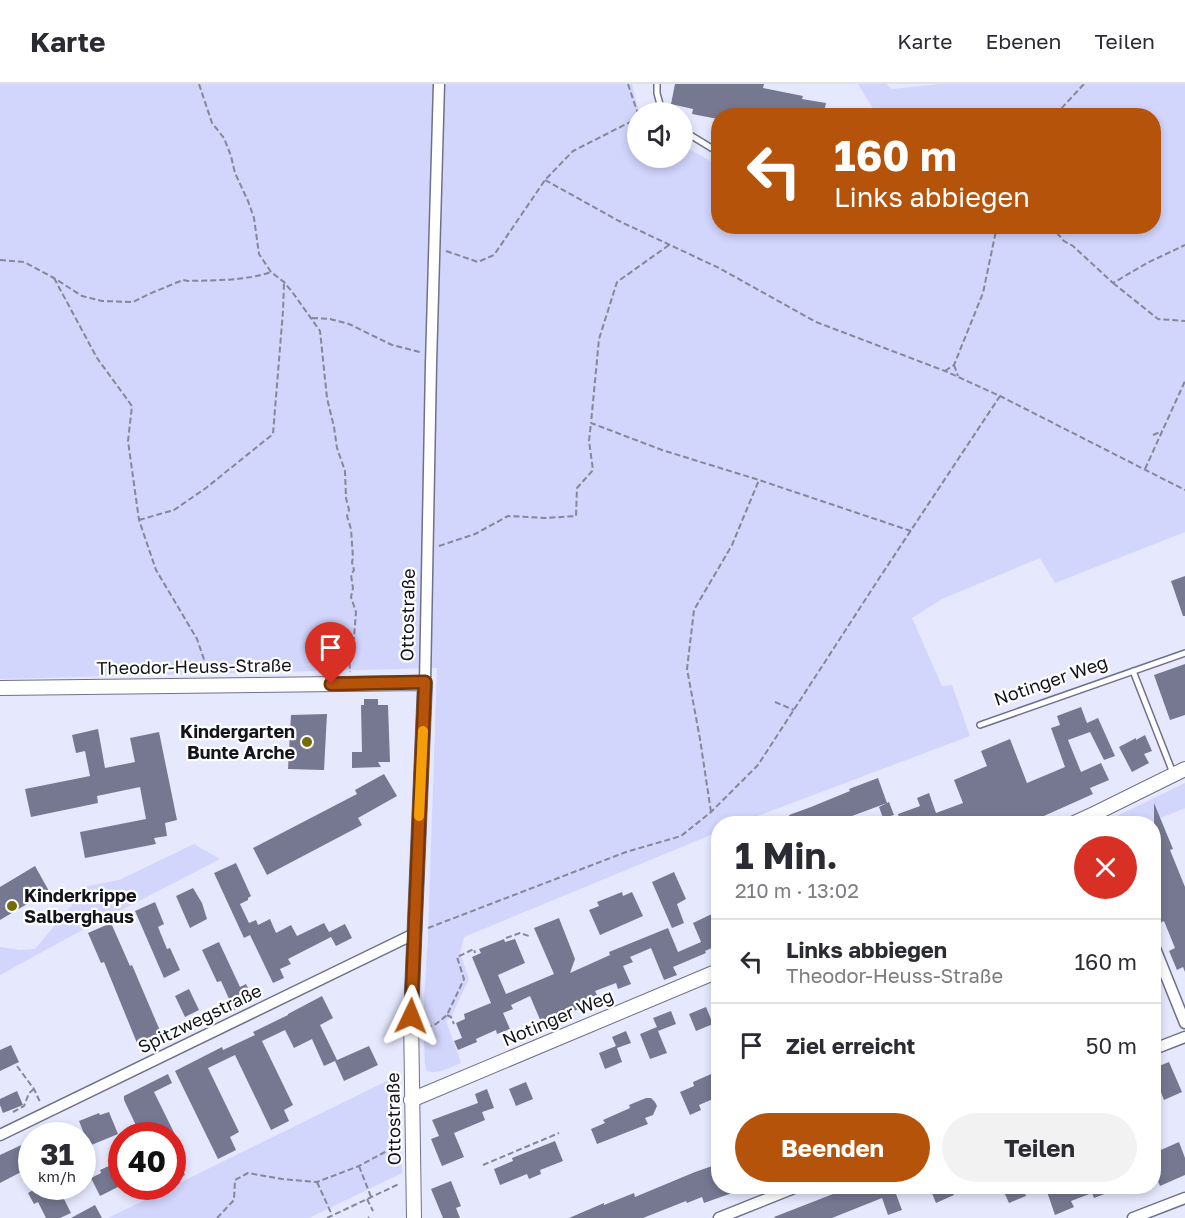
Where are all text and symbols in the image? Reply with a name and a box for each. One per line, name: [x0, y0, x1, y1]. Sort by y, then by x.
text: Karte: [30, 25, 105, 58]
text: Karte: [897, 28, 953, 54]
text: Ebenen: [986, 28, 1061, 54]
text: Teilen: [1094, 28, 1155, 54]
map controls: [627, 102, 693, 168]
button: sound: [627, 102, 693, 168]
text: 160 m: [834, 130, 957, 180]
icon: left: [735, 132, 813, 210]
text: Links abbiegen: [834, 181, 1030, 213]
street label: Ottostraße: [395, 568, 419, 662]
pin: [305, 622, 356, 684]
icon: arrive: [314, 631, 347, 664]
street label: Notinger Weg: [991, 650, 1110, 710]
street label: Theodor-Heuss-Straße: [96, 653, 292, 679]
place label: Kindergarten Bunte Arche: [180, 720, 295, 763]
marker: Kindergarten Bunte Arche: [300, 735, 314, 749]
text: 1 Min.: [735, 834, 838, 877]
button: close: [1074, 836, 1137, 899]
text: 210 m · 13:02: [735, 878, 859, 902]
place label: Kinderkrippe Salberghaus: [24, 884, 137, 927]
marker: Kinderkrippe Salberghaus: [5, 899, 19, 913]
text: Links abbiegen: [786, 936, 947, 963]
icon: left: [735, 945, 768, 978]
text: 160 m: [1074, 948, 1137, 975]
text: Theodor-Heuss-Straße: [786, 963, 1003, 987]
street label: Spitzwegstraße: [134, 979, 265, 1058]
position arrow: [379, 984, 443, 1048]
street label: Notinger Weg: [499, 984, 617, 1050]
icon: arrive: [735, 1029, 768, 1062]
text: Ziel erreicht: [786, 1032, 915, 1059]
text: 50 m: [1086, 1032, 1137, 1059]
street label: Ottostraße: [381, 1072, 405, 1166]
button: Beenden: [735, 1113, 930, 1182]
button: Teilen: [942, 1113, 1137, 1182]
speed limit sign: 40: [108, 1122, 186, 1200]
text: 31: [40, 1136, 74, 1172]
text: km/h: [38, 1167, 76, 1185]

